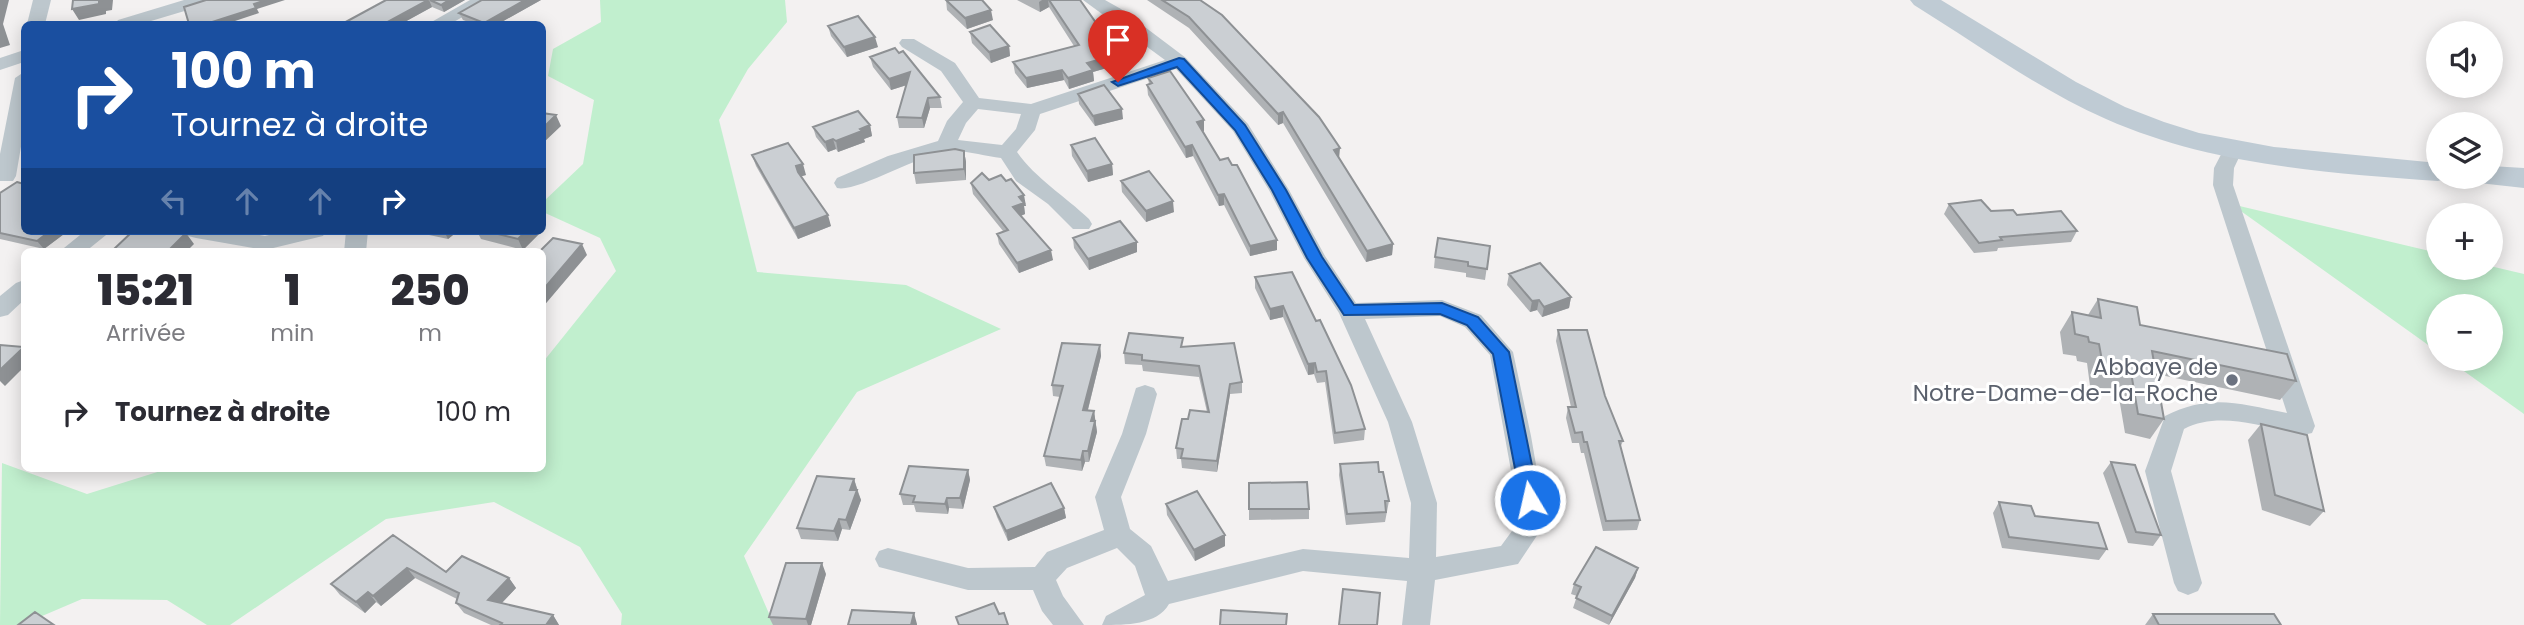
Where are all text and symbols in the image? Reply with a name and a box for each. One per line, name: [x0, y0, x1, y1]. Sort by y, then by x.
pin: [1088, 10, 1148, 82]
icon: arrive: [1099, 21, 1137, 59]
map controls: [2426, 21, 2503, 371]
button: sound: [2426, 21, 2503, 98]
text: 100 m: [171, 37, 316, 105]
icon: right: [56, 49, 147, 140]
text: Tournez à droite: [171, 102, 428, 147]
button: layers: [2426, 112, 2503, 189]
icon: left: [155, 182, 193, 220]
icon: ahead: [228, 182, 266, 220]
icon: ahead: [301, 182, 339, 220]
icon: right: [374, 182, 412, 220]
button: +: [2426, 203, 2503, 280]
text: 15:21: [97, 261, 194, 320]
text: 1: [284, 261, 300, 320]
text: 250: [391, 261, 470, 320]
button: −: [2426, 294, 2503, 371]
text: Arrivée: [106, 317, 185, 349]
text: min: [270, 317, 314, 349]
text: m: [418, 317, 442, 349]
place label: Abbaye de Notre-Dame-de-la-Roche: [1913, 351, 2218, 409]
marker: Abbaye de Notre-Dame-de-la-Roche: [2224, 372, 2240, 388]
icon: right: [56, 394, 94, 432]
text: Tournez à droite: [115, 394, 330, 430]
text: 100 m: [436, 394, 511, 430]
position arrow: [1493, 463, 1567, 537]

